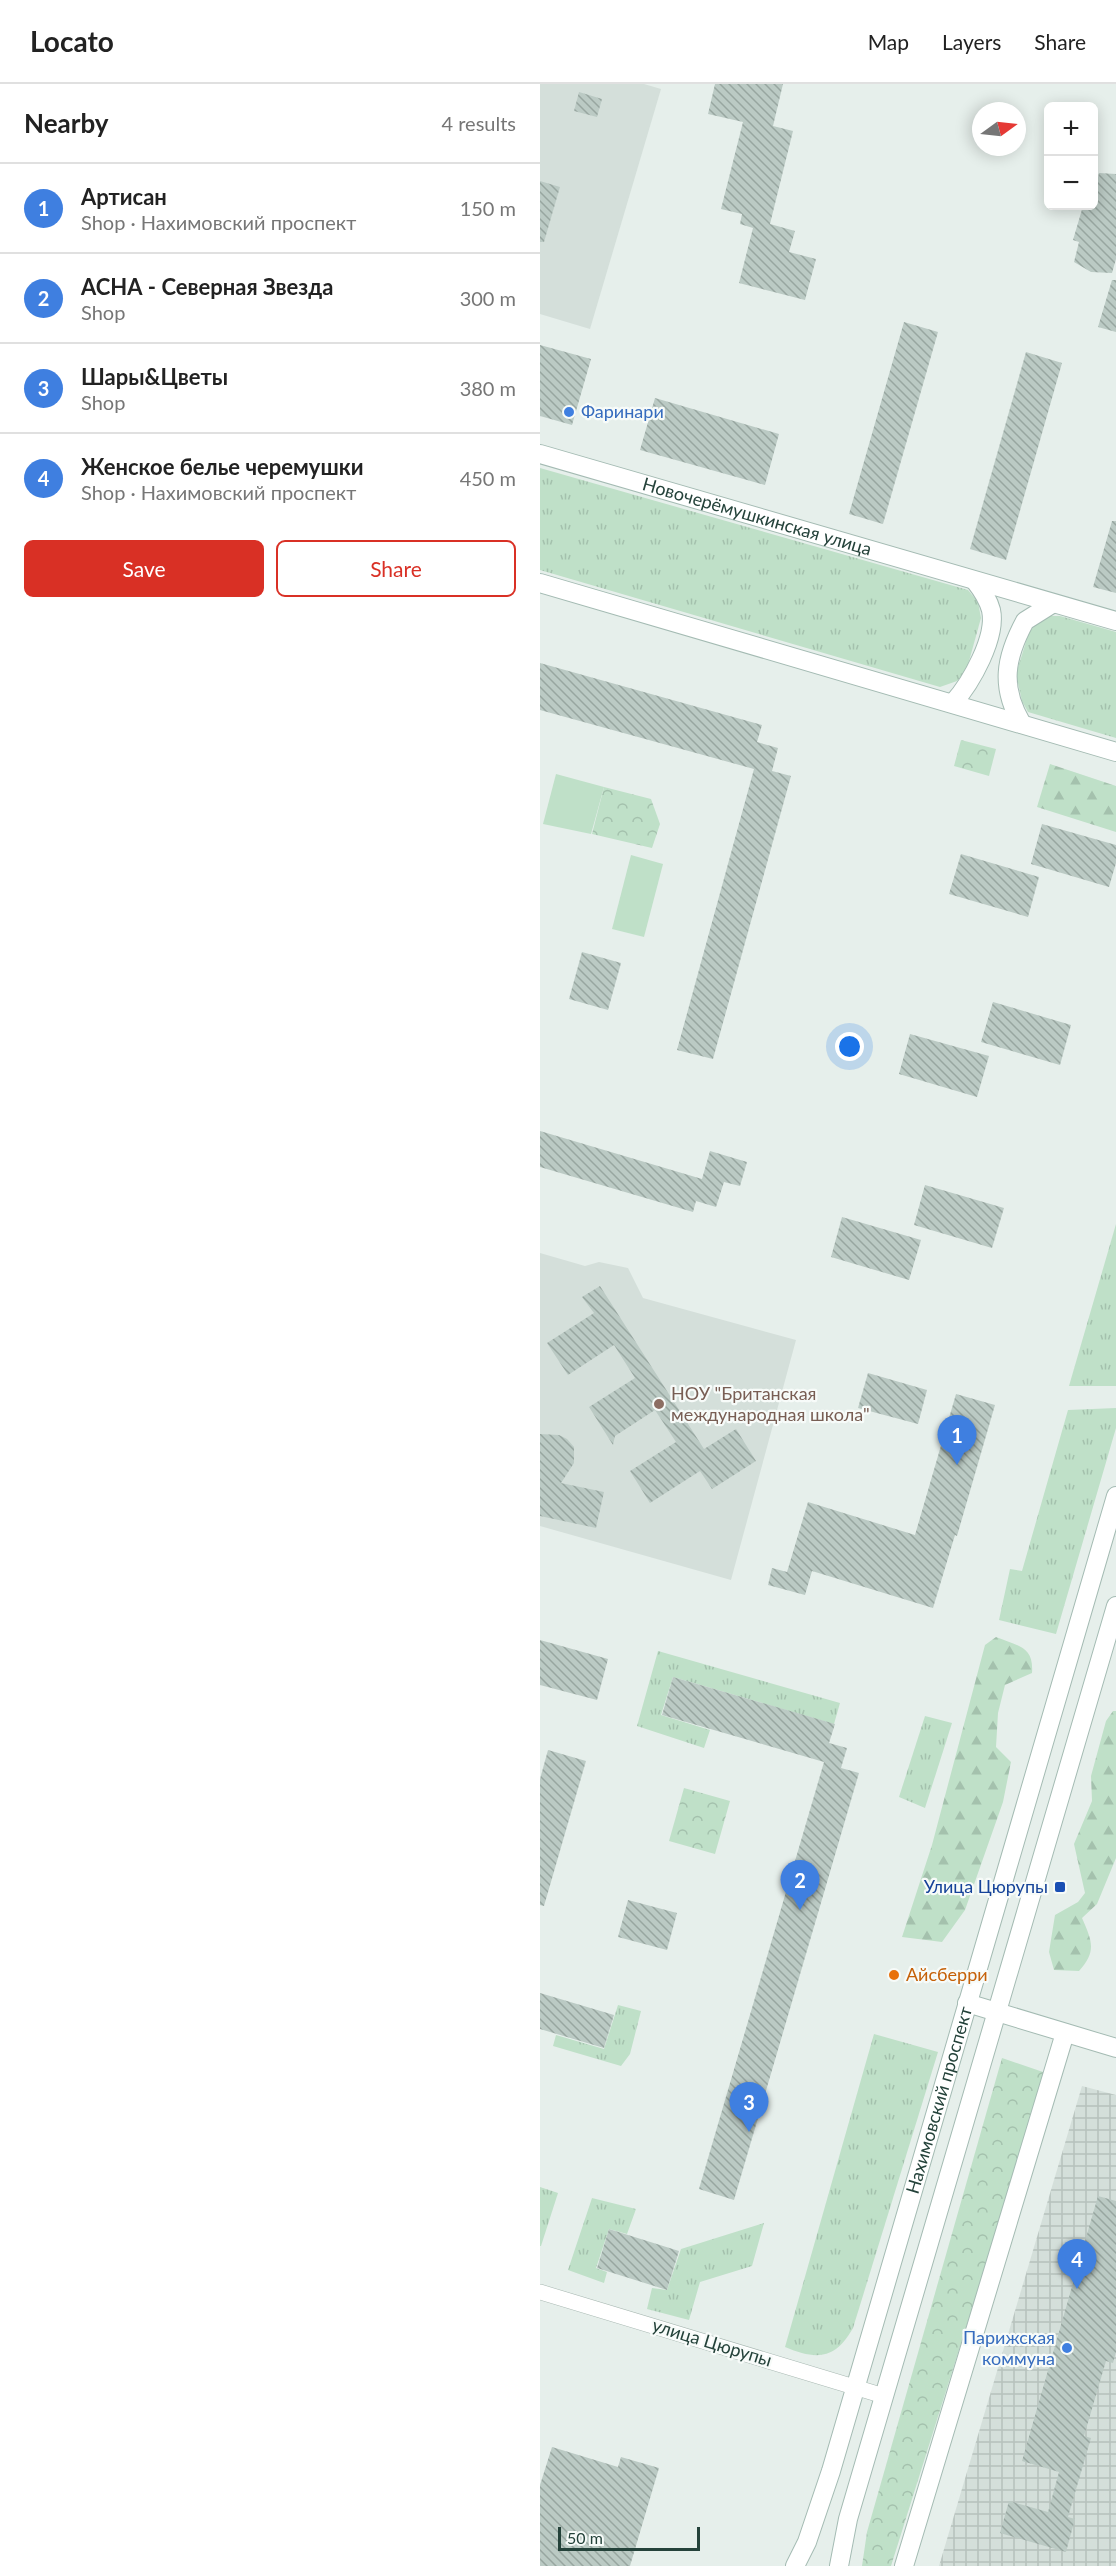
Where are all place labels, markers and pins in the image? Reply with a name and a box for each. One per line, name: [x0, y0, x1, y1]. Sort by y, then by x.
place label: Фаринари: [581, 400, 664, 422]
marker: Фаринари: [562, 405, 576, 419]
place label: НОУ "Британская международная школа": [671, 1382, 870, 1425]
marker: НОУ "Британская международная школа": [652, 1397, 666, 1411]
pin: 1: [938, 1416, 976, 1465]
pin: 2: [780, 1860, 820, 1910]
place label: Улица Цюрупы: [924, 1875, 1048, 1897]
marker: Улица Цюрупы: [1053, 1880, 1067, 1894]
place label: Айсберри: [906, 1963, 988, 1985]
marker: Айсберри: [887, 1968, 901, 1982]
pin: 3: [730, 2082, 768, 2132]
pin: 4: [1058, 2240, 1096, 2289]
place label: Парижская коммуна: [963, 2326, 1055, 2369]
marker: Парижская коммуна: [1060, 2341, 1074, 2355]

